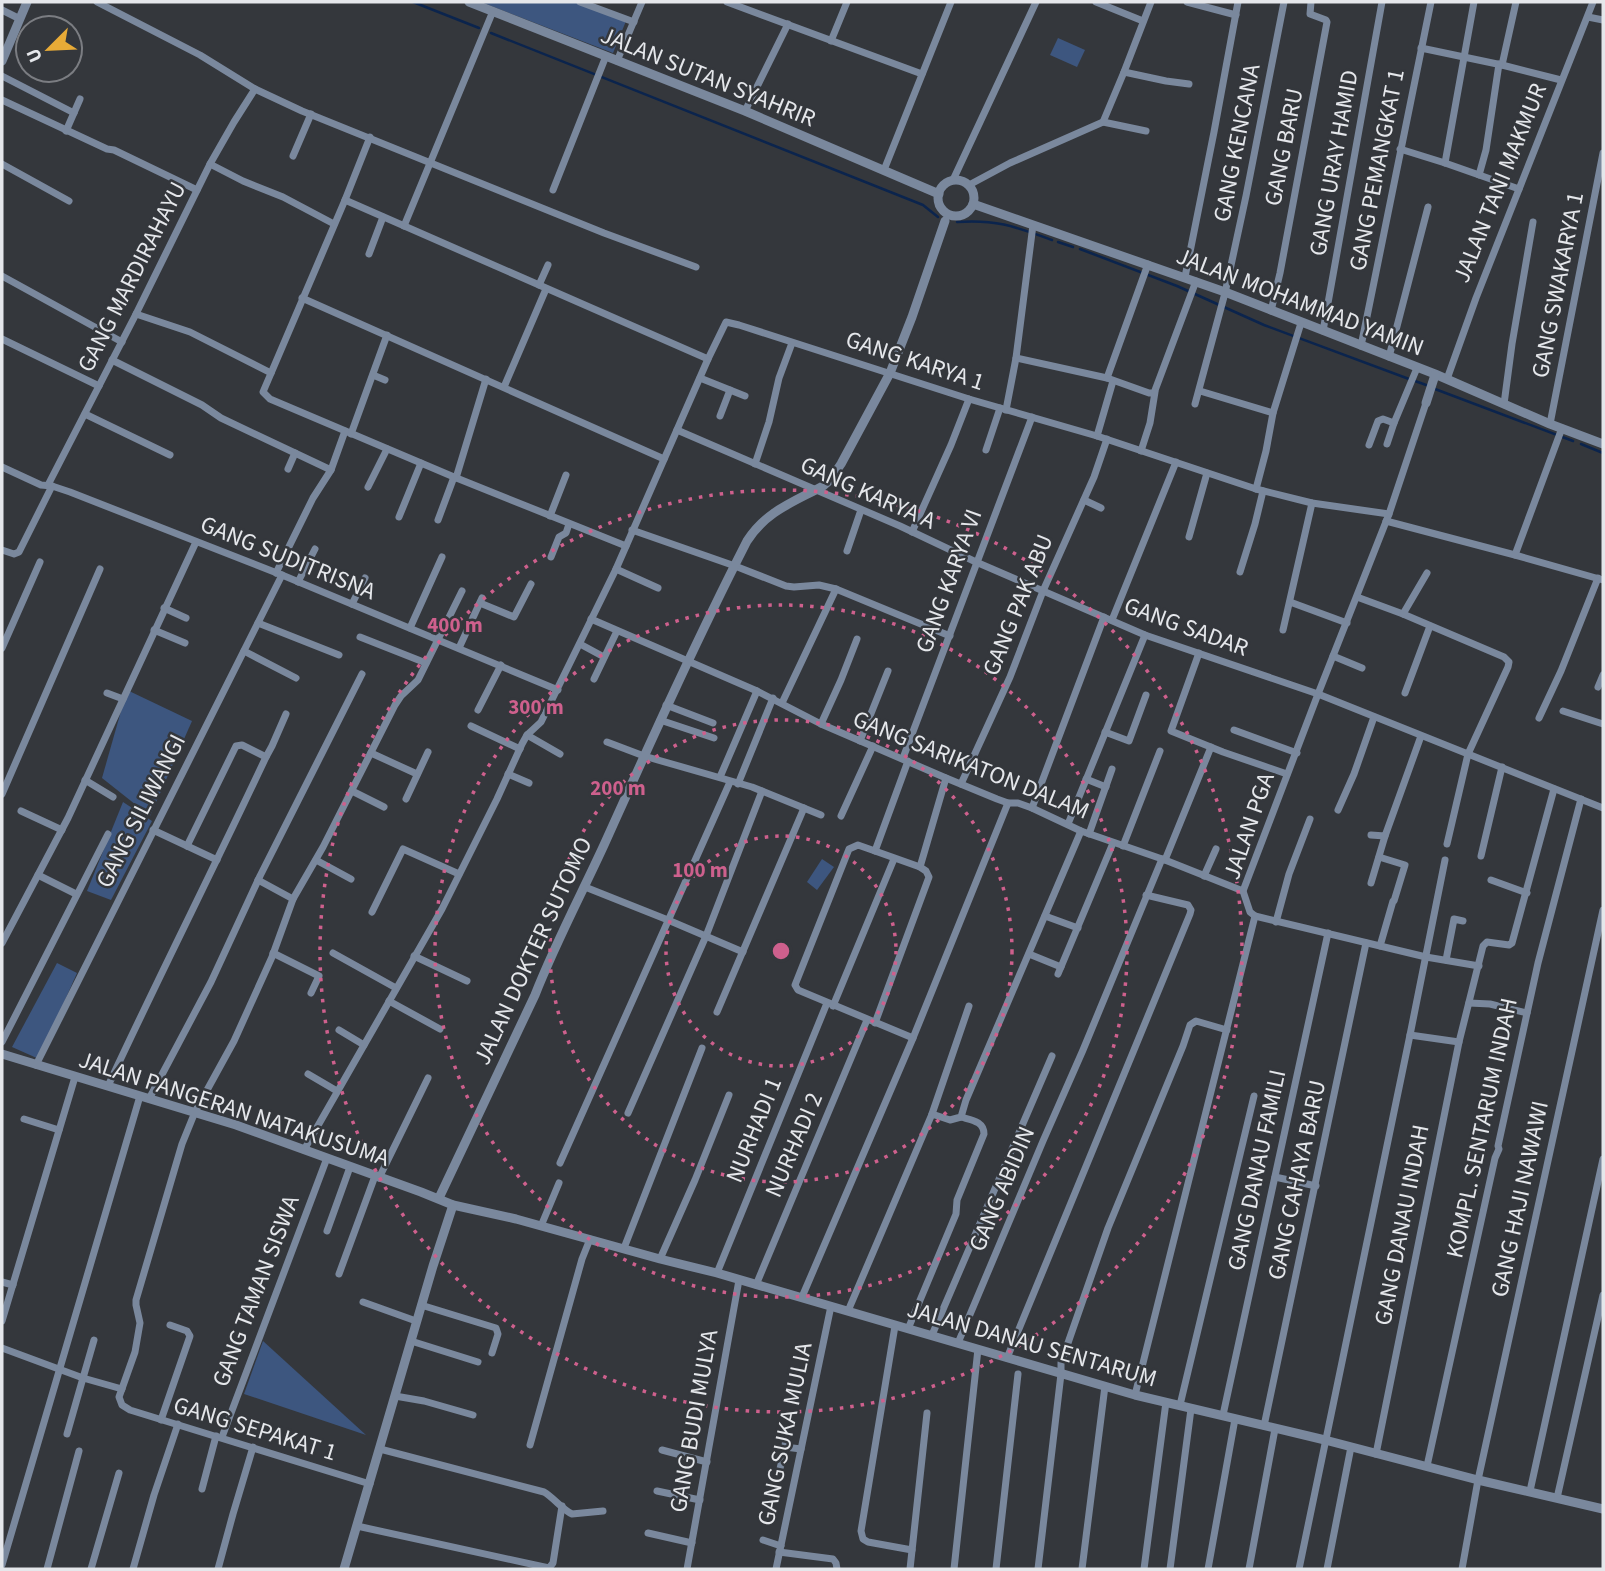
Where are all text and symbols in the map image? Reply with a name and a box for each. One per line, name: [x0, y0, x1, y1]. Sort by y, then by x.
north arrow: [14, 14, 84, 84]
street label: JALAN SUTAN SYAHRIR: [595, 18, 821, 136]
text: U: [20, 44, 50, 67]
street label: GANG KENCANA: [1205, 61, 1269, 225]
street label: GANG PEMANGKAT 1: [1340, 66, 1414, 274]
street label: GANG URAY HAMID: [1300, 67, 1368, 259]
street label: JALAN TANI MAKMUR: [1444, 78, 1556, 288]
street label: GANG BARU: [1255, 85, 1313, 209]
street label: GANG MARDIRAHAYU: [69, 176, 195, 378]
street label: GANG SWAKARYA 1: [1523, 189, 1593, 381]
street label: JALAN MOHAMMAD YAMIN: [1171, 239, 1429, 365]
street label: GANG KARYA 1: [841, 322, 989, 400]
street label: GANG KARYA A: [795, 447, 941, 539]
street label: GANG KARYA VI: [907, 504, 991, 658]
street label: GANG SUDITRISNA: [195, 507, 381, 609]
street label: GANG PAK ABU: [974, 529, 1062, 681]
street label: GANG SADAR: [1119, 588, 1253, 666]
text: 400 m: [427, 610, 483, 640]
text: 300 m: [508, 692, 564, 722]
street label: GANG SARIKATON DALAM: [847, 701, 1095, 829]
street label: GANG SILIWANGI: [87, 728, 195, 894]
street label: JALAN PGA: [1214, 768, 1284, 884]
text: 200 m: [590, 773, 646, 803]
street label: JALAN DOKTER SUTOMO: [465, 831, 601, 1071]
text: 100 m: [672, 855, 728, 885]
centre of rings: [769, 939, 793, 963]
street label: KOMPL. SENTARUM INDAH: [1437, 995, 1527, 1261]
street label: JALAN PANGERAN NATAKUSUMA: [74, 1042, 394, 1176]
street label: GANG DANAU FAMILI: [1219, 1066, 1295, 1274]
street label: NURHADI 1: [717, 1072, 791, 1188]
street label: GANG CAHAYA BARU: [1259, 1077, 1335, 1283]
street label: NURHADI 2: [756, 1087, 832, 1203]
street label: GANG HAJI NAWAWI: [1482, 1098, 1558, 1300]
street label: GANG ABIDIN: [960, 1121, 1044, 1257]
street label: GANG DANAU INDAH: [1365, 1122, 1439, 1328]
street label: GANG TAMAN SISWA: [203, 1190, 309, 1392]
street label: JALAN DANAU SENTARUM: [903, 1292, 1161, 1396]
street label: GANG BUDI MULYA: [661, 1327, 727, 1515]
street label: GANG SUKA MULIA: [748, 1339, 822, 1529]
street label: GANG SEPAKAT 1: [169, 1388, 341, 1470]

